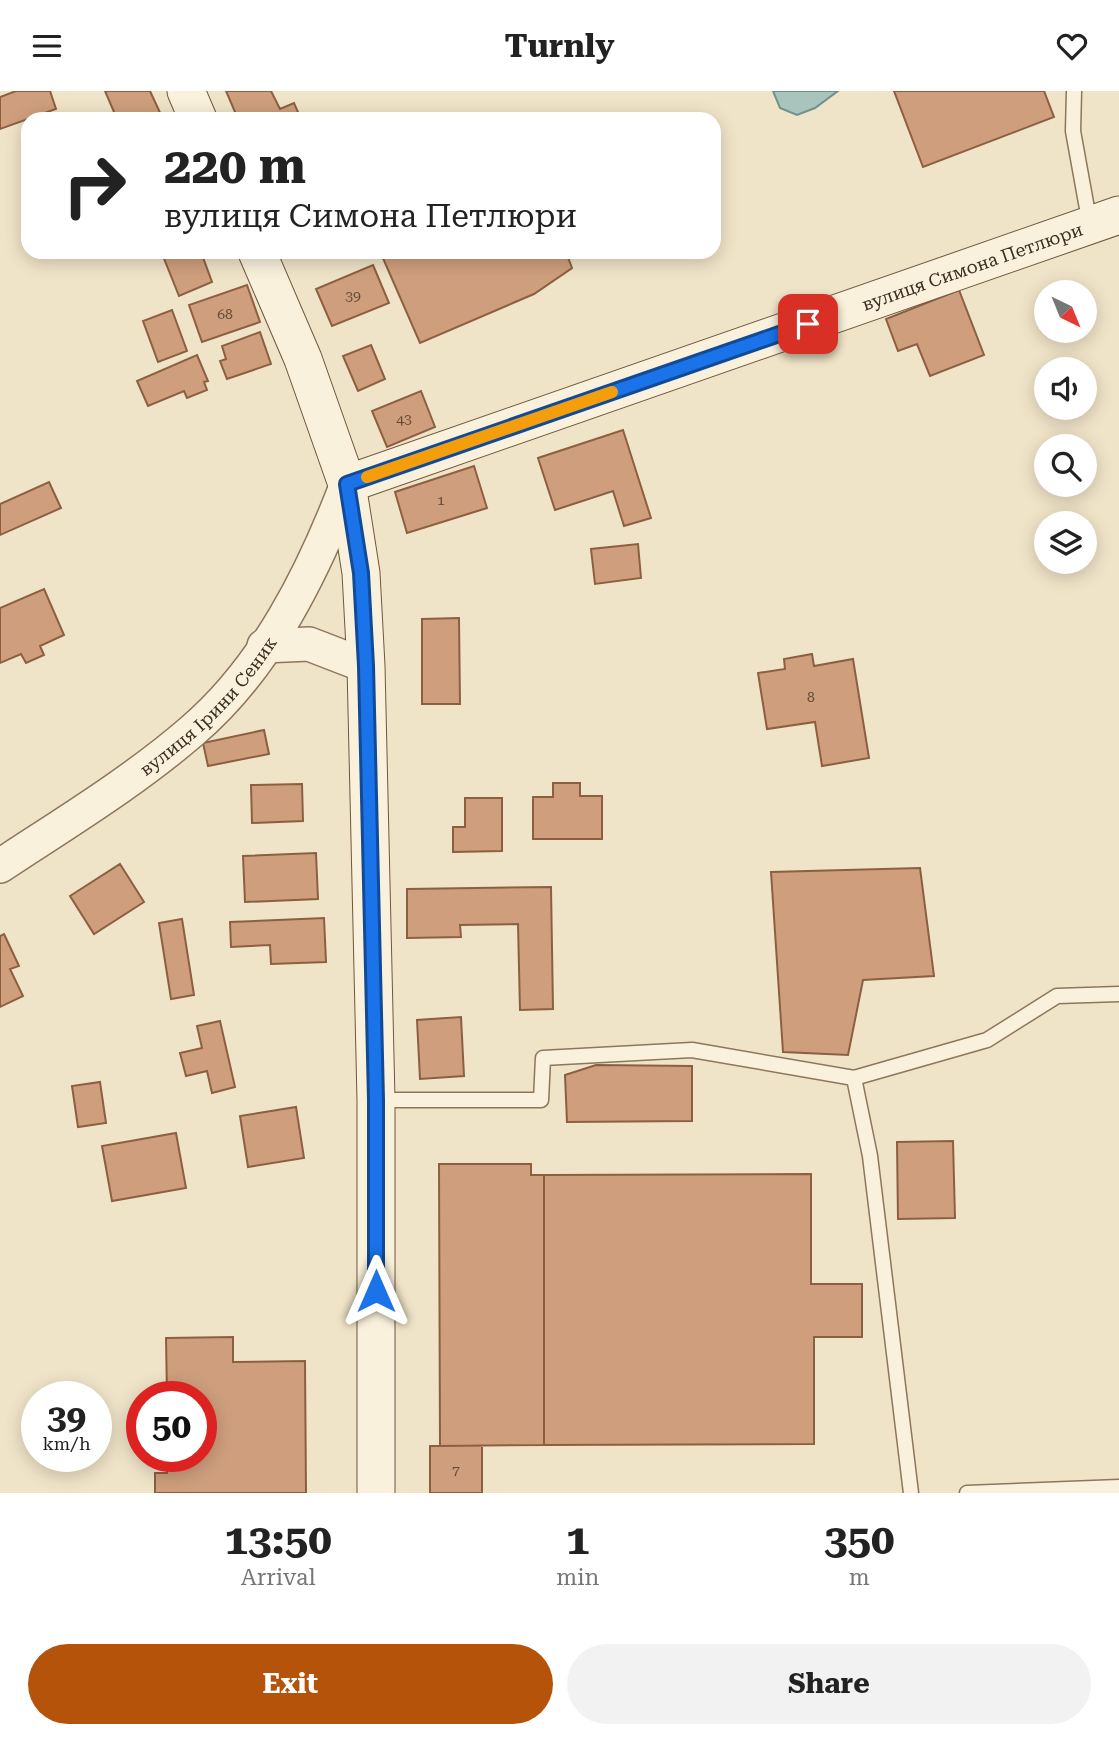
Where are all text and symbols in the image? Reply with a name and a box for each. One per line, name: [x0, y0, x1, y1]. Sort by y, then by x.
icon: menu: [28, 27, 66, 65]
text: Turnly: [504, 27, 615, 65]
icon: heart: [1053, 27, 1091, 65]
text: 220 m: [164, 138, 306, 195]
icon: right: [49, 140, 140, 231]
text: вулиця Симона Петлюри: [164, 197, 577, 235]
street label: вулиця Симона Петлюри: [859, 218, 1085, 314]
north arrow: [1034, 280, 1097, 343]
map controls: [1034, 280, 1097, 574]
house number: 39: [345, 288, 361, 304]
pin: [778, 294, 838, 354]
icon: arrive: [789, 305, 827, 343]
house number: 68: [217, 306, 233, 322]
button: sound: [1034, 357, 1097, 420]
house number: 43: [396, 411, 412, 427]
button: search: [1034, 434, 1097, 497]
house number: 1: [437, 492, 445, 508]
button: layers: [1034, 511, 1097, 574]
street label: вулиця Ірини Сеник: [135, 632, 280, 780]
house number: 8: [807, 689, 815, 705]
position arrow: [339, 1254, 413, 1328]
speed limit sign: 50: [126, 1381, 217, 1472]
text: 39: [47, 1397, 86, 1438]
text: km/h: [42, 1433, 91, 1454]
house number: 7: [452, 1462, 460, 1478]
text: 13:50: [225, 1515, 332, 1564]
text: 1: [566, 1515, 590, 1564]
text: 350: [824, 1515, 894, 1564]
text: Arrival: [241, 1564, 315, 1591]
text: min: [556, 1564, 599, 1591]
text: m: [849, 1564, 870, 1591]
button: Exit: [28, 1644, 553, 1724]
button: Share: [567, 1644, 1091, 1724]

